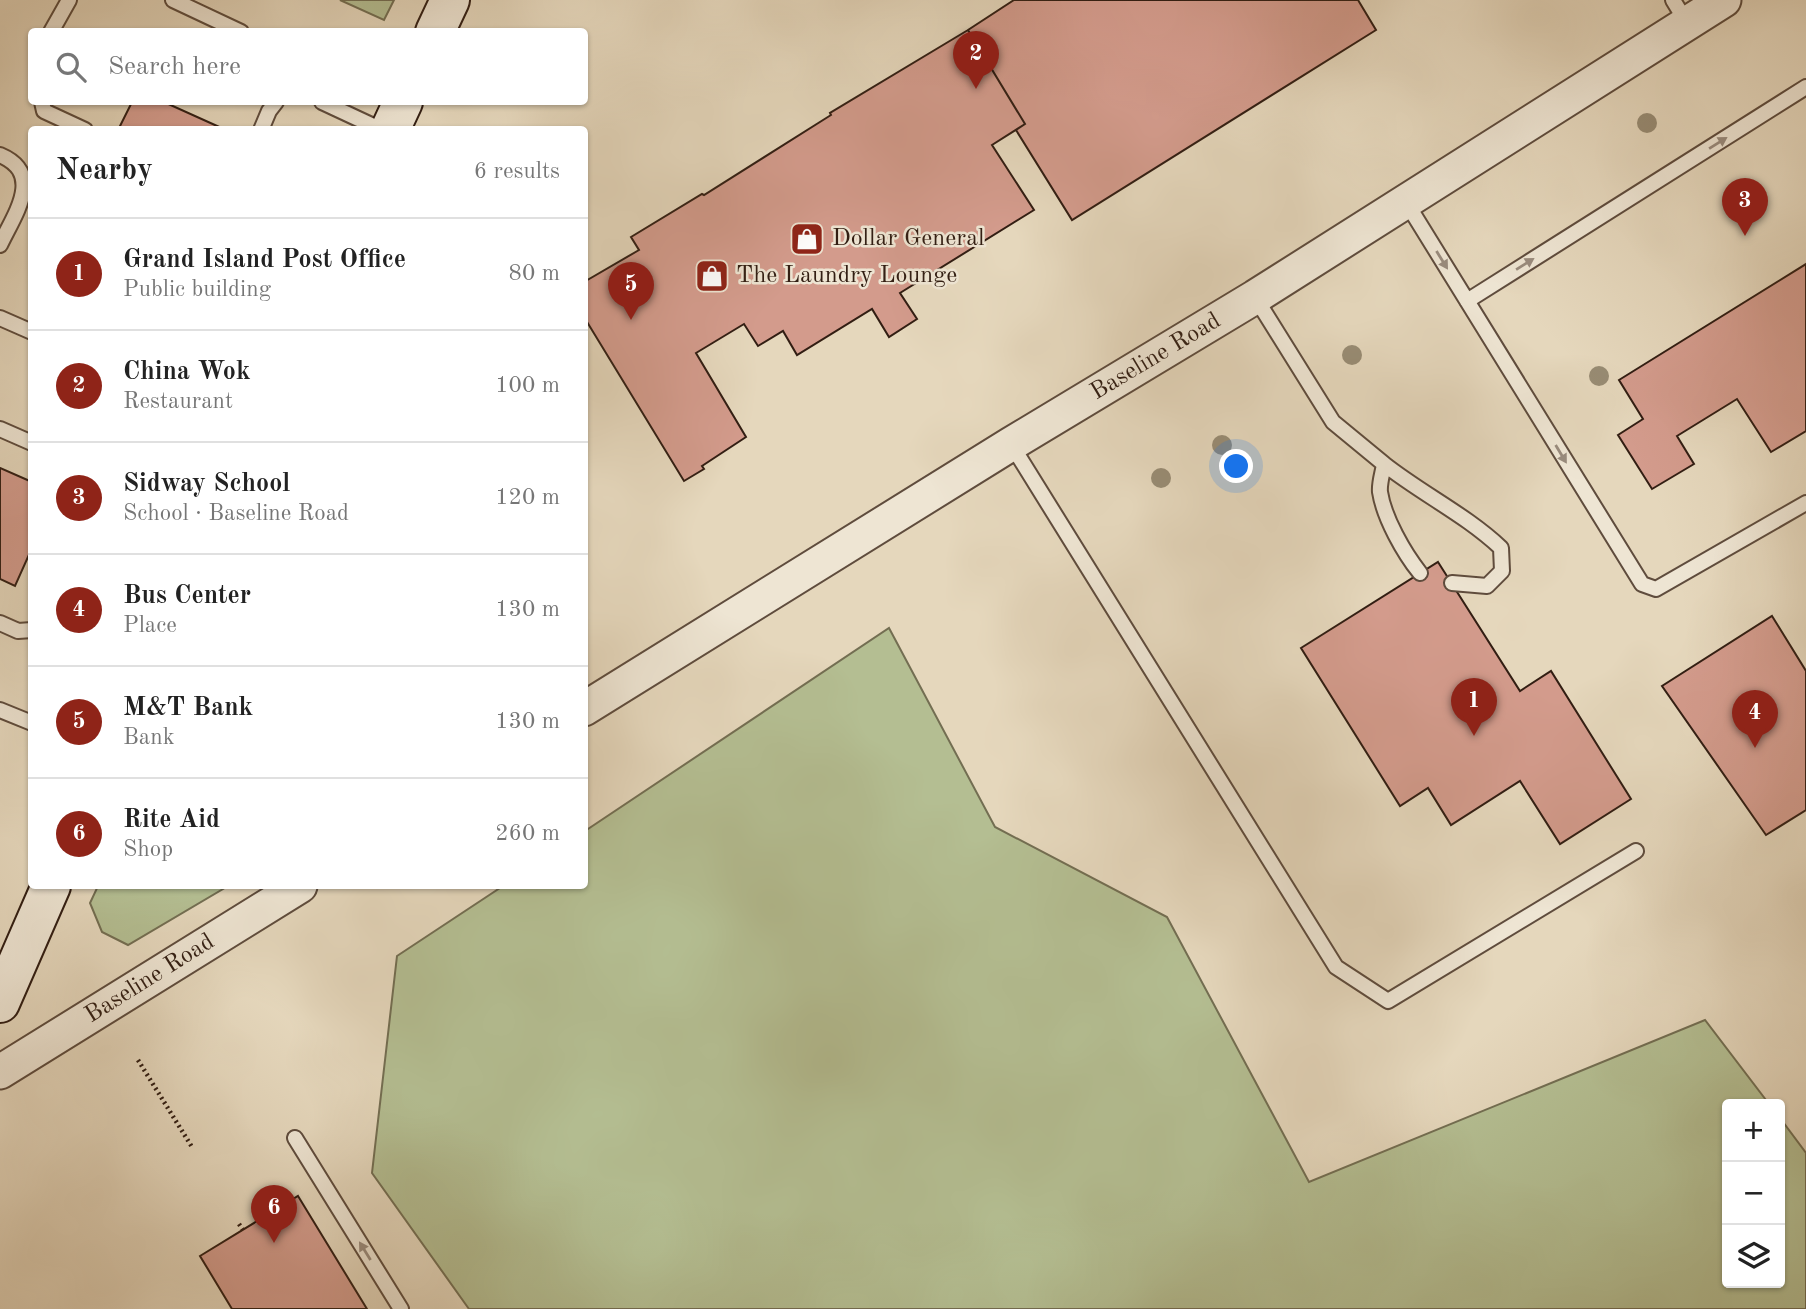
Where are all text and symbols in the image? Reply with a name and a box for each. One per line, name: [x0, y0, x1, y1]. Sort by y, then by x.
search box: [28, 28, 588, 105]
pin: 2: [953, 31, 999, 89]
icon: search: [52, 48, 90, 86]
text: Search here: [108, 54, 241, 80]
one-way arrow: [1708, 136, 1727, 149]
text: Nearby: [56, 156, 153, 186]
text: 6 results: [474, 160, 560, 183]
pin: 3: [1722, 178, 1768, 236]
shop icon: Dollar General: [788, 220, 826, 258]
place label: Dollar General: [832, 227, 985, 251]
text: Grand Island Post Office: [123, 247, 406, 273]
one-way arrow: [1435, 250, 1448, 269]
shop icon: The Laundry Lounge: [693, 257, 731, 295]
one-way arrow: [1515, 257, 1535, 270]
text: 1: [72, 262, 86, 285]
text: 80 m: [509, 262, 560, 285]
pin: 5: [608, 262, 654, 320]
place label: The Laundry Lounge: [736, 264, 957, 288]
text: Public building: [123, 278, 271, 301]
street label: Baseline Road: [1087, 309, 1225, 405]
text: China Wok: [123, 359, 251, 385]
text: 2: [72, 374, 86, 397]
text: 100 m: [495, 374, 560, 397]
text: Restaurant: [123, 390, 233, 413]
one-way arrow: [1554, 444, 1567, 463]
your location: [1219, 449, 1253, 483]
text: Sidway School: [123, 471, 290, 497]
text: 3: [72, 486, 86, 509]
text: 120 m: [495, 486, 560, 509]
text: School · Baseline Road: [123, 502, 349, 525]
text: Bus Center: [123, 583, 251, 609]
text: 4: [72, 598, 86, 621]
text: 130 m: [495, 598, 560, 621]
text: Place: [123, 614, 177, 637]
pin: 1: [1451, 678, 1497, 736]
pin: 4: [1732, 690, 1778, 748]
text: M&T Bank: [123, 695, 253, 721]
text: 5: [72, 710, 86, 733]
text: 130 m: [495, 710, 560, 733]
text: Bank: [123, 726, 175, 749]
text: Rite Aid: [123, 807, 220, 833]
text: 6: [72, 822, 86, 845]
text: 260 m: [495, 822, 560, 845]
text: Shop: [123, 838, 173, 861]
street label: Baseline Road: [81, 930, 219, 1028]
map controls: [1722, 1099, 1785, 1288]
button: +: [1722, 1099, 1785, 1162]
button: −: [1722, 1162, 1785, 1225]
pin: 6: [251, 1185, 297, 1243]
button: layers: [1722, 1225, 1785, 1288]
one-way arrow: [358, 1241, 371, 1261]

